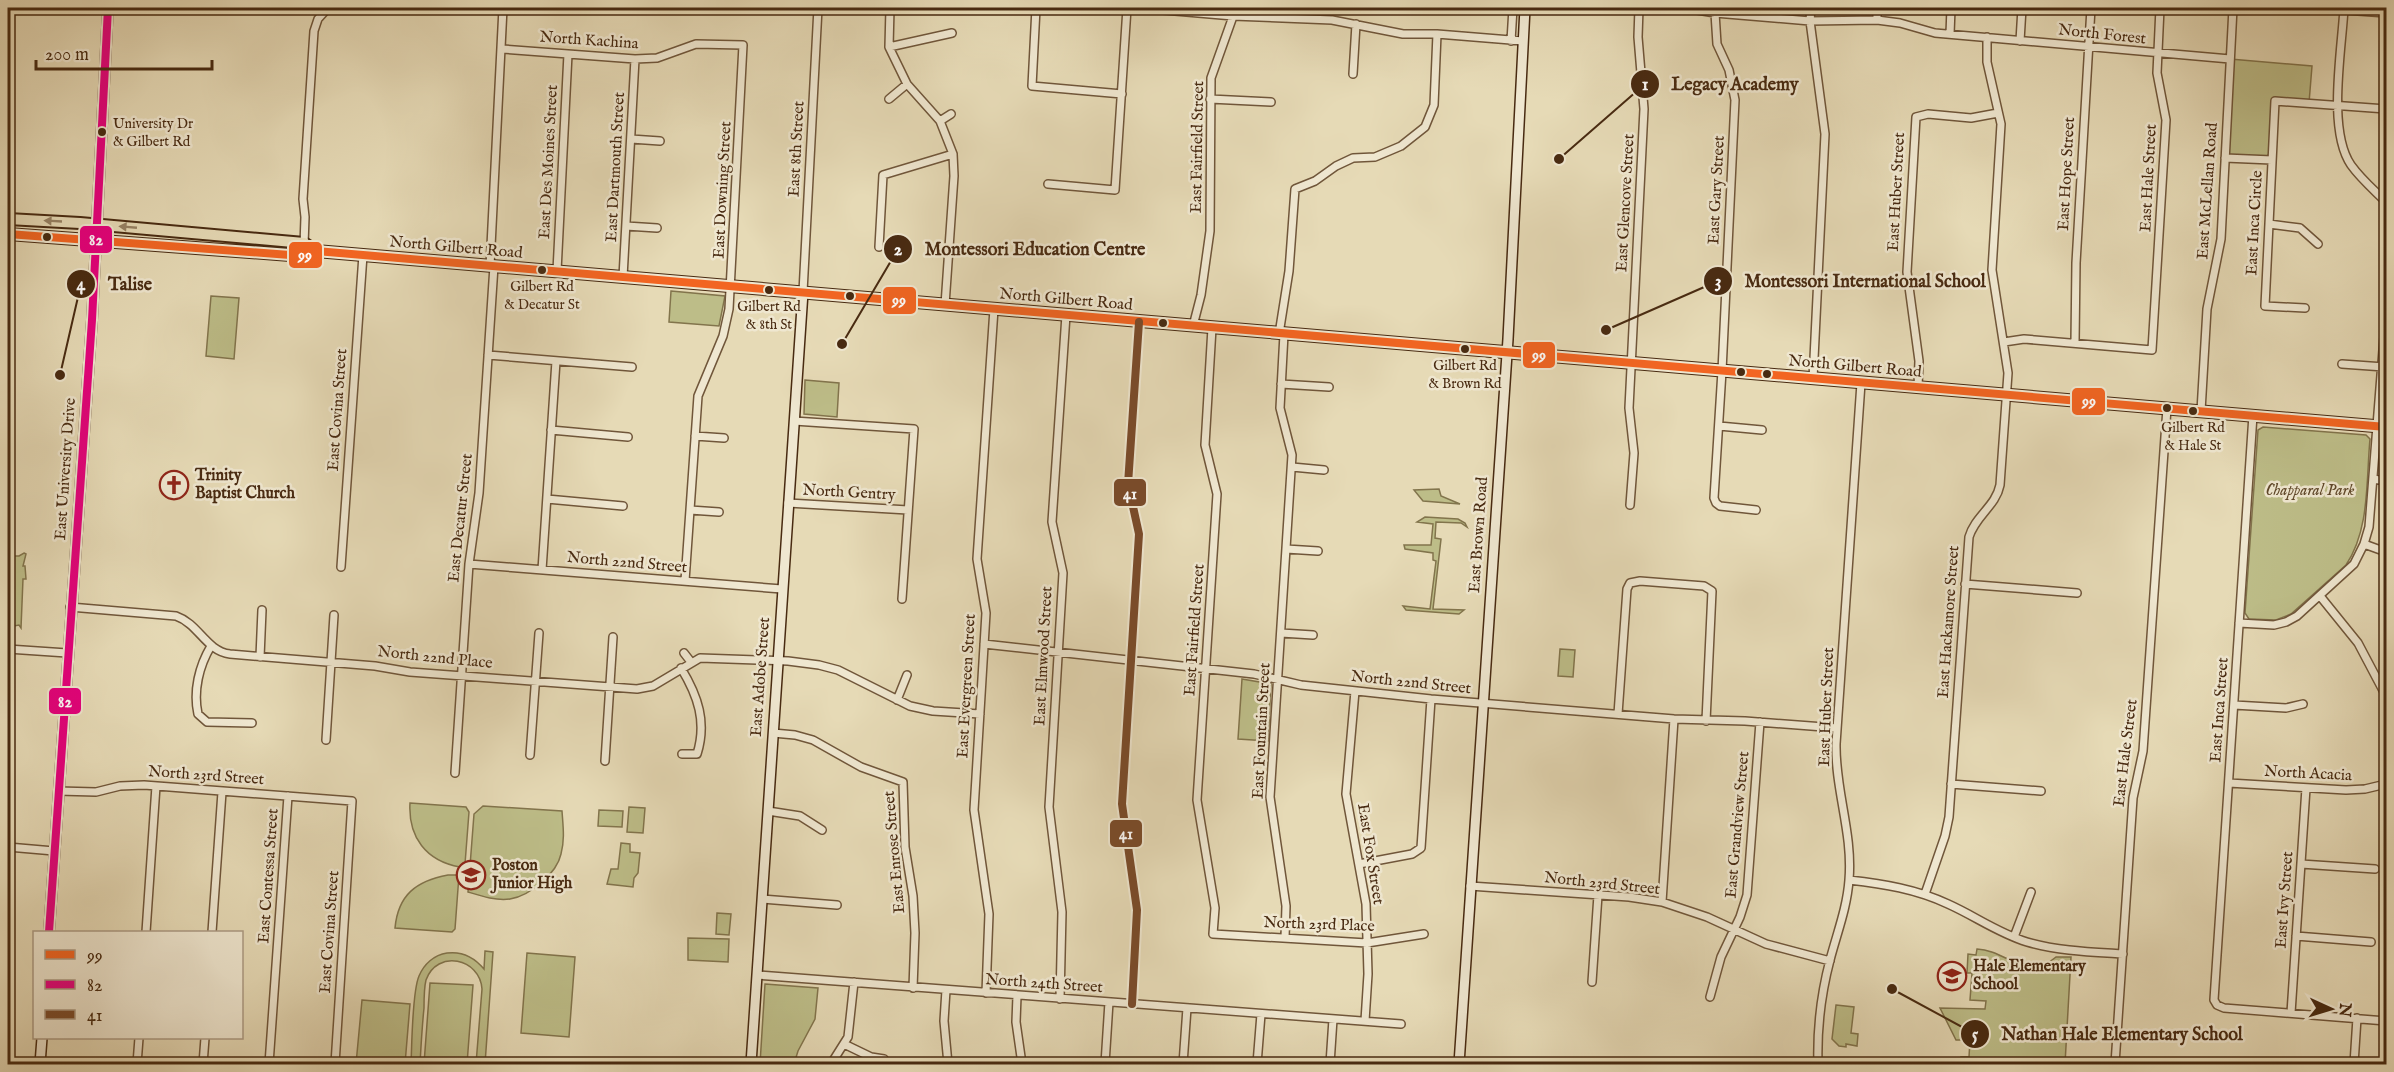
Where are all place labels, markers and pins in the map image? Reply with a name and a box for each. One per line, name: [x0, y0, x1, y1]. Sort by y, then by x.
callout: Legacy Academy: [1630, 66, 1811, 102]
place label: University Dr & Gilbert Rd: [113, 115, 193, 151]
marker: University Dr & Gilbert Rd: [96, 126, 108, 138]
unlabelled marker: [41, 231, 53, 243]
callout: Montessori Education Centre: [883, 231, 1158, 267]
callout: Montessori International School: [1703, 263, 1998, 299]
marker: Gilbert Rd & Decatur St: [536, 264, 548, 276]
callout: Talise: [66, 266, 164, 302]
place label: Gilbert Rd & Decatur St: [504, 278, 580, 314]
marker: Gilbert Rd & 8th St: [763, 284, 775, 296]
unlabelled marker: [844, 290, 856, 302]
place label: Gilbert Rd & 8th St: [737, 298, 801, 334]
unlabelled marker: [1157, 317, 1169, 329]
marker: Gilbert Rd & Brown Rd: [1459, 343, 1471, 355]
place label: Gilbert Rd & Brown Rd: [1428, 357, 1502, 393]
unlabelled marker: [1735, 366, 1747, 378]
unlabelled marker: [1761, 368, 1773, 380]
unlabelled marker: [2161, 402, 2173, 414]
marker: Gilbert Rd & Hale St: [2187, 405, 2199, 417]
place label: Gilbert Rd & Hale St: [2161, 419, 2225, 455]
place label: Trinity Baptist Church: [194, 466, 295, 504]
church icon: Trinity Baptist Church: [158, 469, 190, 501]
place label: Poston Junior High: [490, 856, 573, 894]
school or university icon: Poston Junior High: [455, 859, 487, 891]
place label: Hale Elementary School: [1973, 957, 2087, 995]
school or university icon: Hale Elementary School: [1936, 960, 1968, 992]
callout: Nathan Hale Elementary School: [1960, 1016, 2255, 1052]

